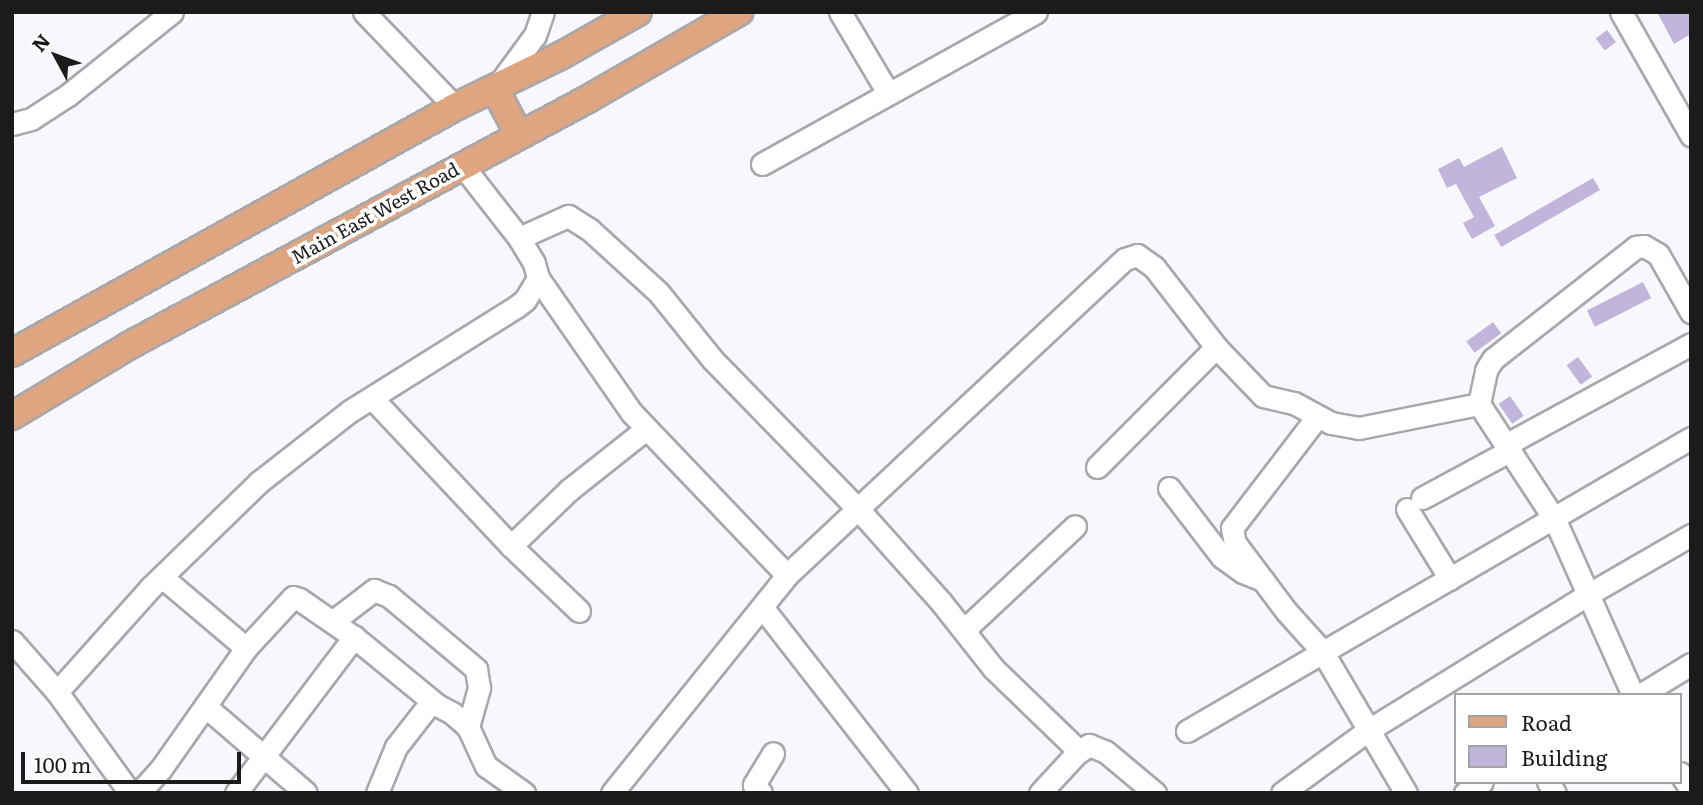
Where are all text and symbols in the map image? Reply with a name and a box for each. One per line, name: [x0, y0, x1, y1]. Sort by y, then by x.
north arrow: [21, 21, 91, 91]
text: N: [24, 27, 56, 57]
street label: Main East West Road: [287, 157, 463, 269]
legend: [1454, 693, 1682, 784]
text: Road: [1521, 706, 1572, 737]
scale bar: [24, 738, 245, 782]
text: Building: [1521, 741, 1607, 772]
text: 100 m: [34, 748, 91, 779]

